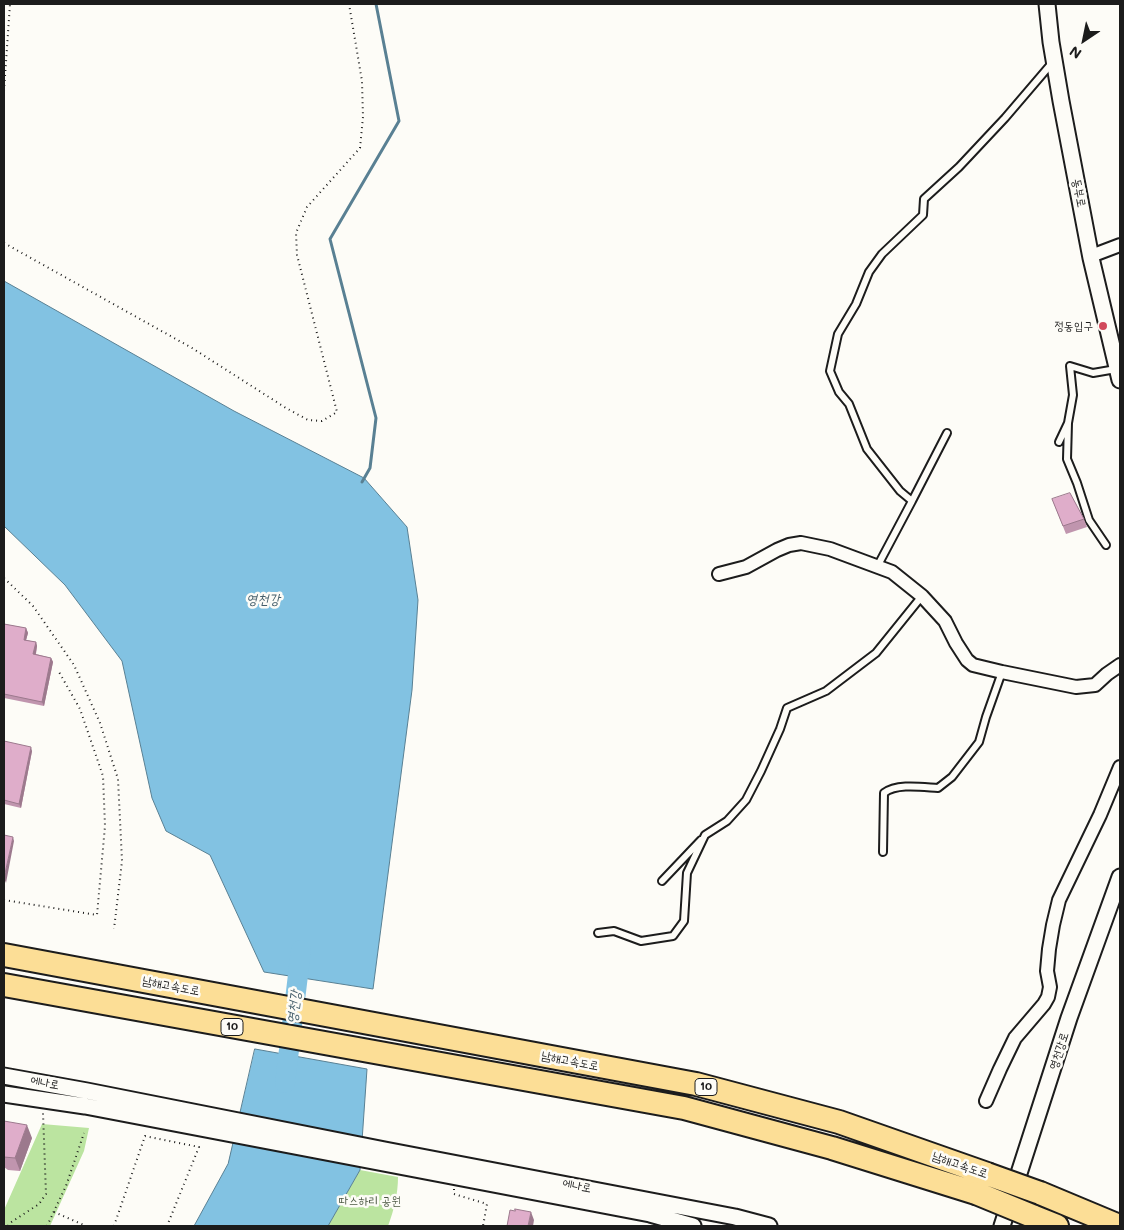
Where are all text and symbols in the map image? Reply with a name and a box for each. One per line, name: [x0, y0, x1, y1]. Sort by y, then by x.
north arrow: [1059, 15, 1109, 65]
text: N: [1066, 42, 1085, 64]
street label: 동부로: [1069, 177, 1089, 209]
place label: 정동입구: [1054, 319, 1093, 333]
marker: 정동입구: [1097, 320, 1109, 332]
water label: 영천강: [246, 592, 280, 608]
street label: 남해고속도로: [141, 973, 201, 999]
water label: 영천강: [284, 989, 304, 1025]
road number: 10: [221, 1019, 243, 1036]
street label: 영천강로: [1046, 1030, 1072, 1072]
street label: 남해고속도로: [540, 1048, 600, 1074]
street label: 에나로: [29, 1073, 61, 1093]
road number: 10: [695, 1078, 717, 1096]
street label: 남해고속도로: [930, 1149, 990, 1181]
street label: 에나로: [561, 1176, 593, 1196]
park label: 따스하리 공원: [339, 1194, 401, 1208]

